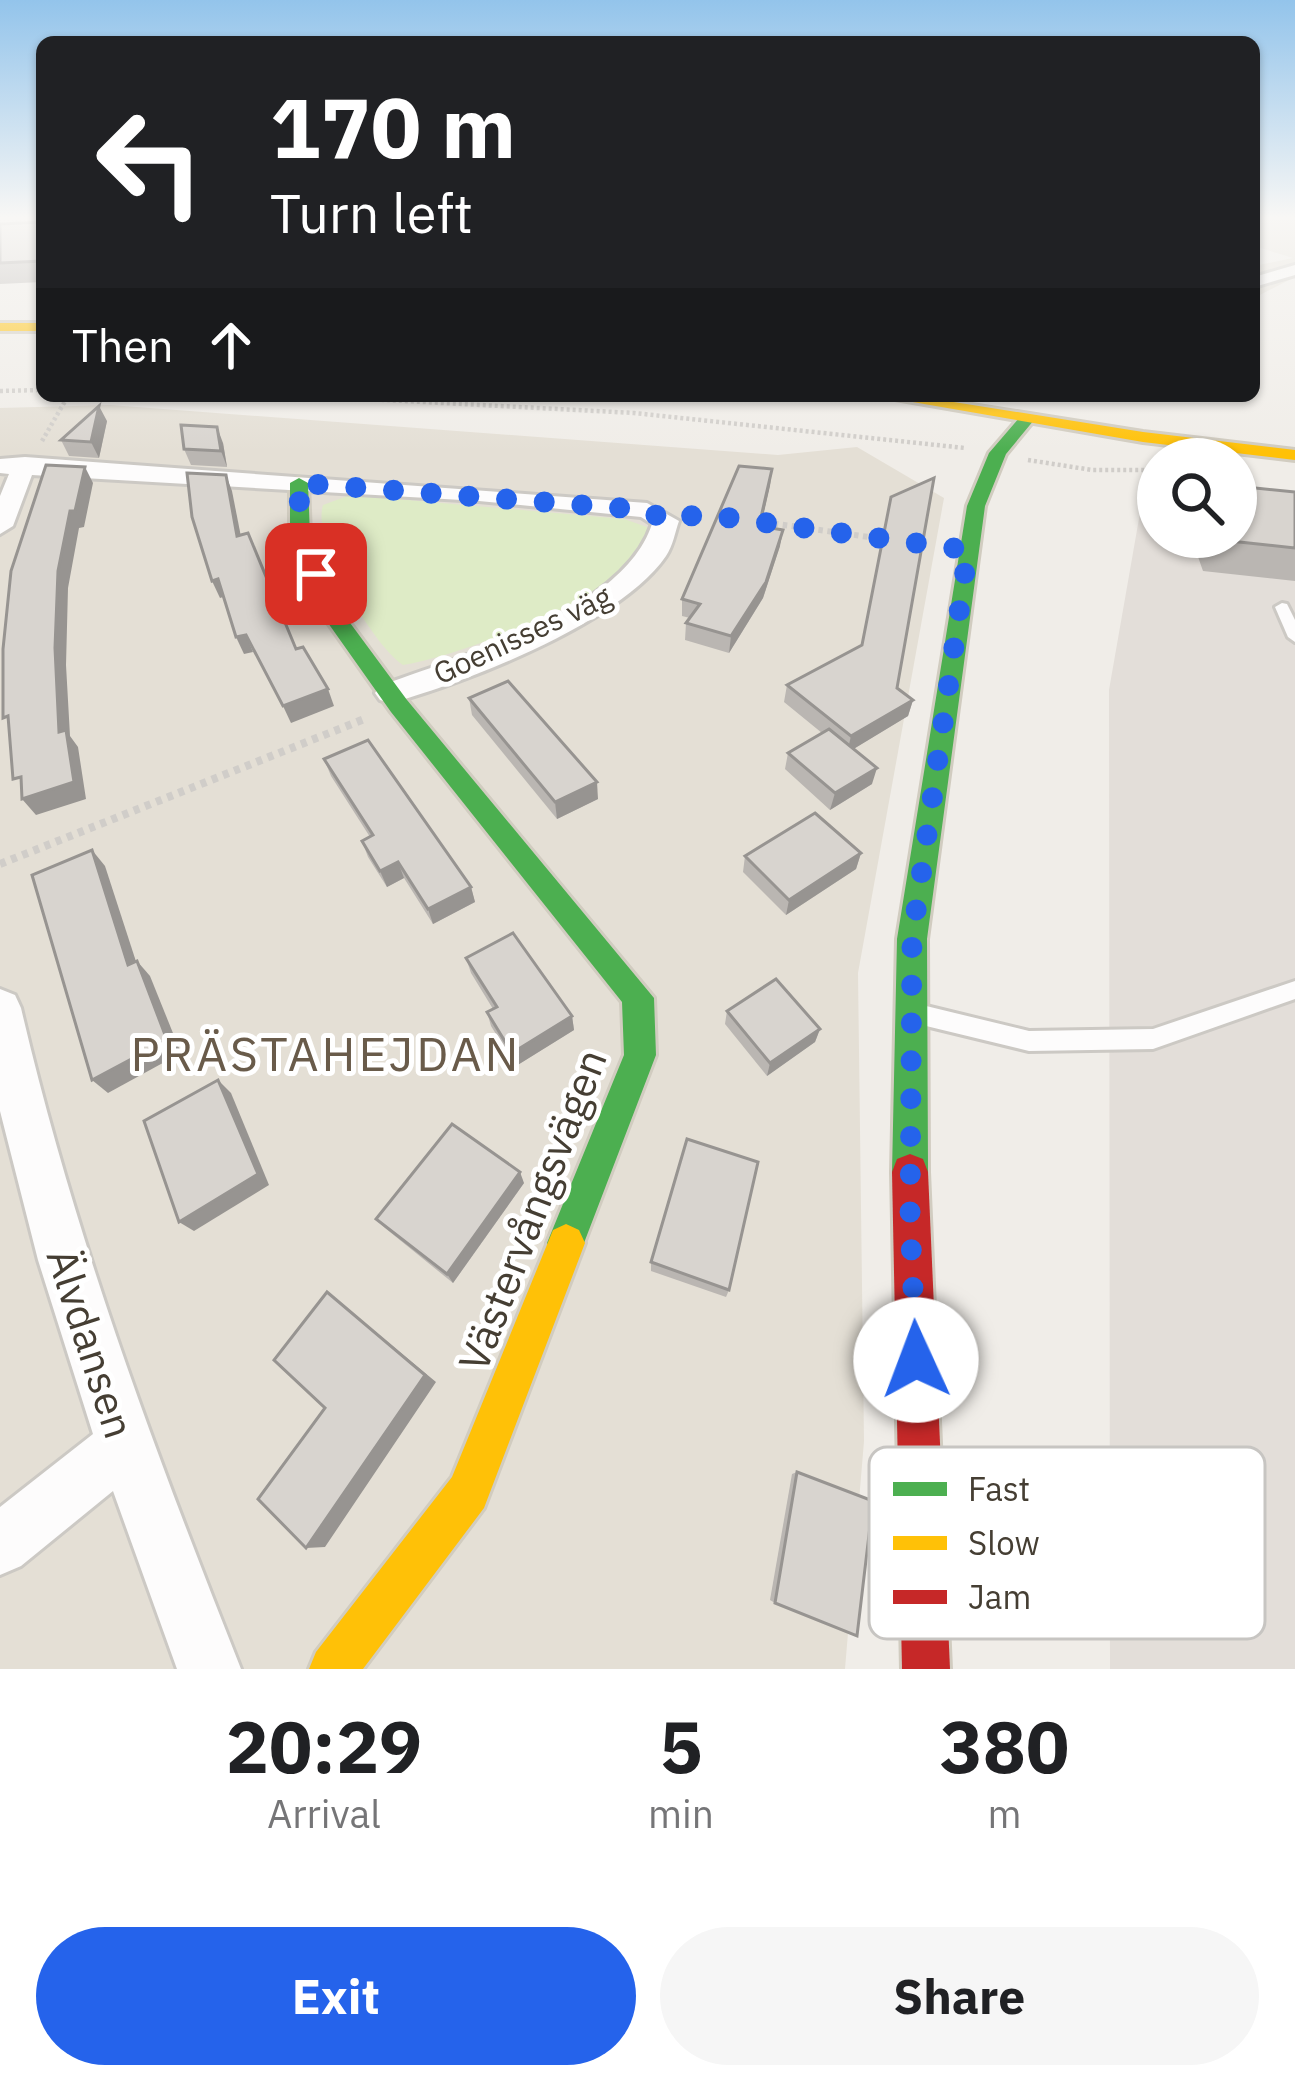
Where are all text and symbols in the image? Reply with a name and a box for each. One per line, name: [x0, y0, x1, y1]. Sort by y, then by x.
text: 170 m: [270, 72, 516, 181]
icon: left: [72, 84, 228, 240]
text: Turn left: [270, 178, 473, 248]
icon: ahead: [198, 312, 264, 378]
text: Then: [72, 316, 174, 374]
map controls: [1137, 438, 1257, 558]
button: search: [1137, 438, 1257, 558]
pin: [265, 523, 367, 625]
icon: arrive: [283, 541, 349, 607]
street label: Goenisses väg: [427, 576, 617, 692]
district label: PRÄSTAHEJDAN: [131, 1022, 521, 1084]
street label: Västervångsvägen: [445, 1041, 619, 1379]
street label: Älvdansen: [35, 1241, 147, 1445]
position arrow: [853, 1297, 979, 1423]
legend: [869, 1447, 1265, 1639]
text: Fast: [968, 1467, 1030, 1510]
text: Slow: [968, 1521, 1040, 1564]
text: Jam: [968, 1575, 1031, 1618]
text: 20:29: [226, 1699, 422, 1793]
text: 5: [659, 1699, 703, 1793]
text: 380: [940, 1699, 1069, 1793]
text: Arrival: [267, 1788, 381, 1839]
text: min: [648, 1788, 714, 1839]
text: m: [987, 1788, 1022, 1839]
button: Exit: [36, 1927, 636, 2065]
button: Share: [660, 1927, 1259, 2065]

